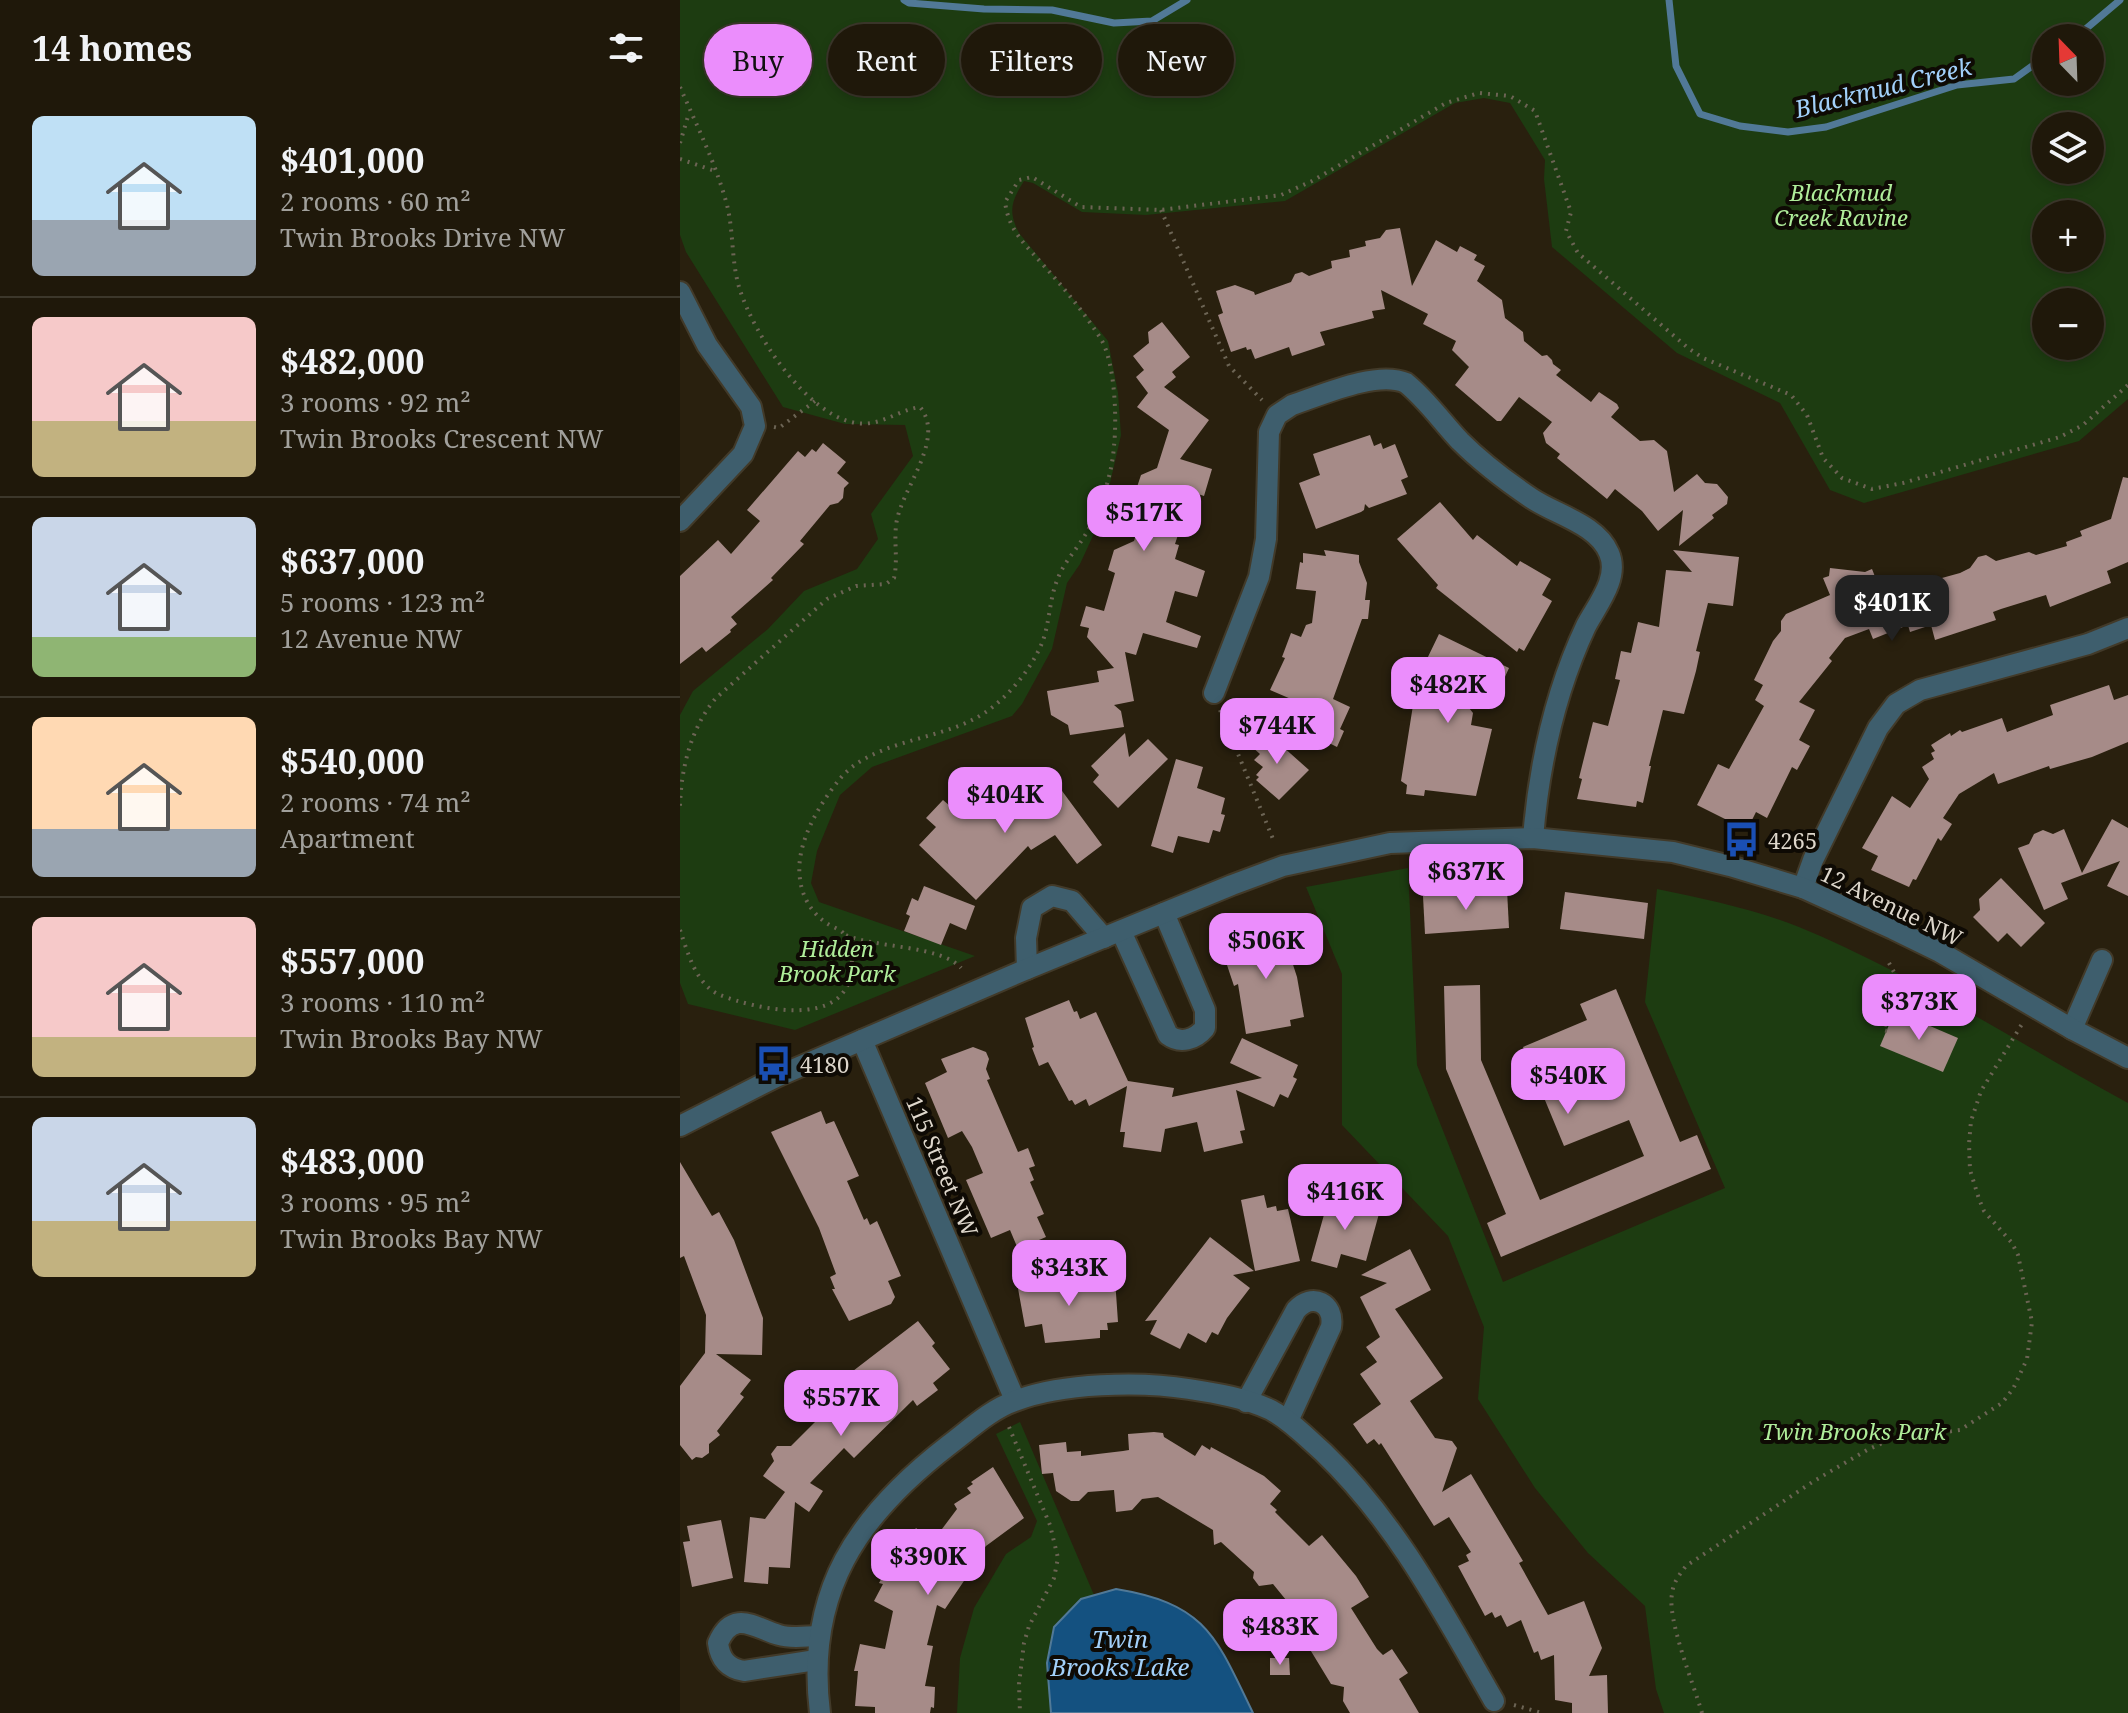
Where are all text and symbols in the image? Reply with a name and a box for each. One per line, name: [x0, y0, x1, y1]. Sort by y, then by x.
chip: Buy: [704, 24, 812, 96]
chip: Rent: [828, 24, 945, 96]
chip: Filters: [961, 24, 1102, 96]
chip: New: [1118, 24, 1234, 96]
north arrow: [2032, 24, 2104, 96]
map controls: [2032, 24, 2104, 360]
text: 14 homes: [32, 25, 192, 71]
icon: filters: [604, 26, 648, 70]
water label: Blackmud Creek: [1790, 49, 1976, 125]
button: layers: [2032, 112, 2104, 184]
text: $401,000: [280, 137, 424, 183]
icon: home: [96, 148, 192, 244]
park label: Blackmud Creek Ravine: [1774, 177, 1908, 232]
text: 2 rooms · 60 m²: [280, 183, 471, 219]
button: +: [2032, 200, 2104, 272]
text: Twin Brooks Drive NW: [280, 219, 565, 255]
button: −: [2032, 288, 2104, 360]
text: $482,000: [280, 338, 424, 384]
icon: home: [96, 349, 192, 445]
text: 3 rooms · 92 m²: [280, 384, 471, 420]
text: Twin Brooks Crescent NW: [280, 420, 603, 456]
pin: $517K: [1088, 485, 1200, 553]
text: $517K: [1105, 493, 1183, 529]
text: $637,000: [280, 538, 424, 584]
icon: home: [96, 549, 192, 645]
pin: $401K: [1836, 575, 1948, 643]
text: $401K: [1853, 583, 1931, 619]
text: 5 rooms · 123 m²: [280, 584, 485, 620]
text: 12 Avenue NW: [280, 620, 463, 656]
pin: $482K: [1392, 657, 1504, 725]
text: $482K: [1409, 665, 1487, 701]
pin: $744K: [1221, 698, 1333, 766]
text: $744K: [1238, 706, 1316, 742]
text: $540,000: [280, 738, 424, 784]
icon: home: [96, 749, 192, 845]
pin: $404K: [949, 767, 1061, 835]
text: $404K: [966, 775, 1044, 811]
text: 2 rooms · 74 m²: [280, 784, 471, 820]
text: Apartment: [280, 820, 415, 856]
bus stop icon: 4265: [1723, 821, 1761, 859]
place label: 4265: [1768, 825, 1817, 855]
pin: $637K: [1410, 844, 1522, 912]
text: $637K: [1427, 852, 1505, 888]
street label: 12 Avenue NW: [1816, 858, 1968, 952]
pin: $506K: [1210, 913, 1322, 981]
text: $506K: [1227, 921, 1305, 957]
park label: Hidden Brook Park: [778, 933, 897, 988]
text: $557,000: [280, 938, 424, 984]
icon: home: [96, 949, 192, 1045]
pin: $373K: [1863, 974, 1975, 1042]
text: $373K: [1880, 982, 1958, 1018]
text: 3 rooms · 110 m²: [280, 984, 485, 1020]
text: Twin Brooks Bay NW: [280, 1020, 543, 1056]
bus stop icon: 4180: [755, 1045, 793, 1083]
pin: $540K: [1512, 1048, 1624, 1116]
place label: 4180: [800, 1049, 849, 1079]
text: $540K: [1529, 1056, 1607, 1092]
street label: 115 Street NW: [900, 1091, 986, 1241]
text: $483,000: [280, 1138, 424, 1184]
icon: home: [96, 1149, 192, 1245]
pin: $416K: [1289, 1164, 1401, 1232]
text: $416K: [1306, 1172, 1384, 1208]
text: 3 rooms · 95 m²: [280, 1184, 471, 1220]
text: Twin Brooks Bay NW: [280, 1220, 543, 1256]
pin: $343K: [1013, 1240, 1125, 1308]
text: $343K: [1030, 1248, 1108, 1284]
pin: $557K: [785, 1370, 897, 1438]
text: $557K: [802, 1378, 880, 1414]
park label: Twin Brooks Park: [1762, 1416, 1948, 1446]
pin: $390K: [872, 1529, 984, 1597]
text: $390K: [889, 1537, 967, 1573]
pin: $483K: [1224, 1599, 1336, 1667]
text: $483K: [1241, 1607, 1319, 1643]
water label: Twin Brooks Lake: [1050, 1622, 1190, 1683]

